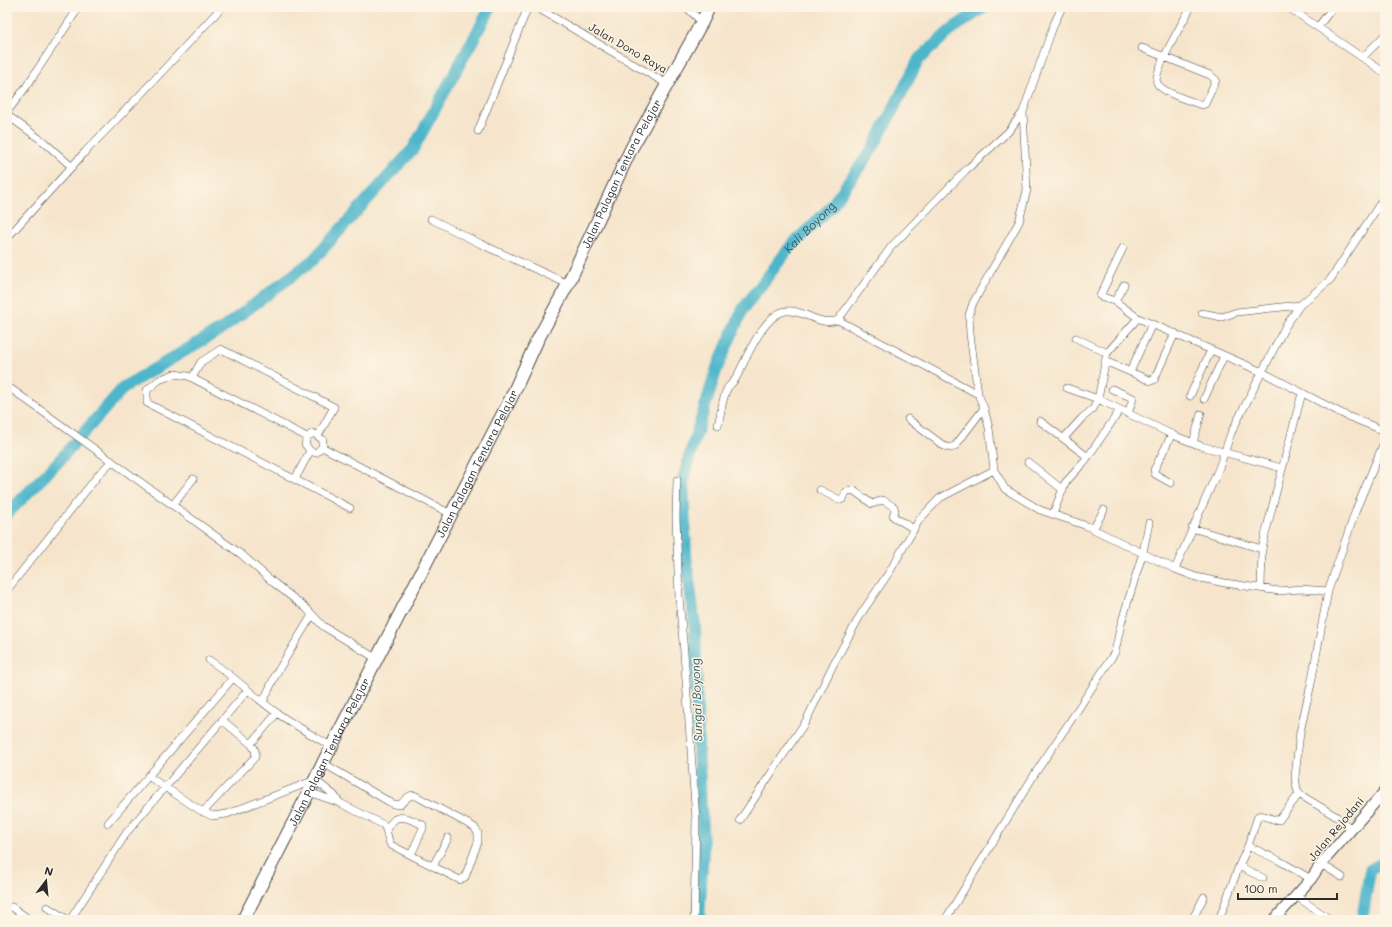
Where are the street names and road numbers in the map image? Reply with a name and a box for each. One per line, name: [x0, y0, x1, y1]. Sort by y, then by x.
street label: Jalan Dono Raya: [586, 19, 671, 76]
street label: Jalan Palagan Tentara Pelajar: [578, 96, 664, 250]
street label: Jalan Palagan Tentara Pelajar: [432, 387, 521, 540]
street label: Jalan Palagan Tentara Pelajar: [285, 675, 373, 828]
street label: Jalan Rejodani: [1304, 793, 1367, 864]

